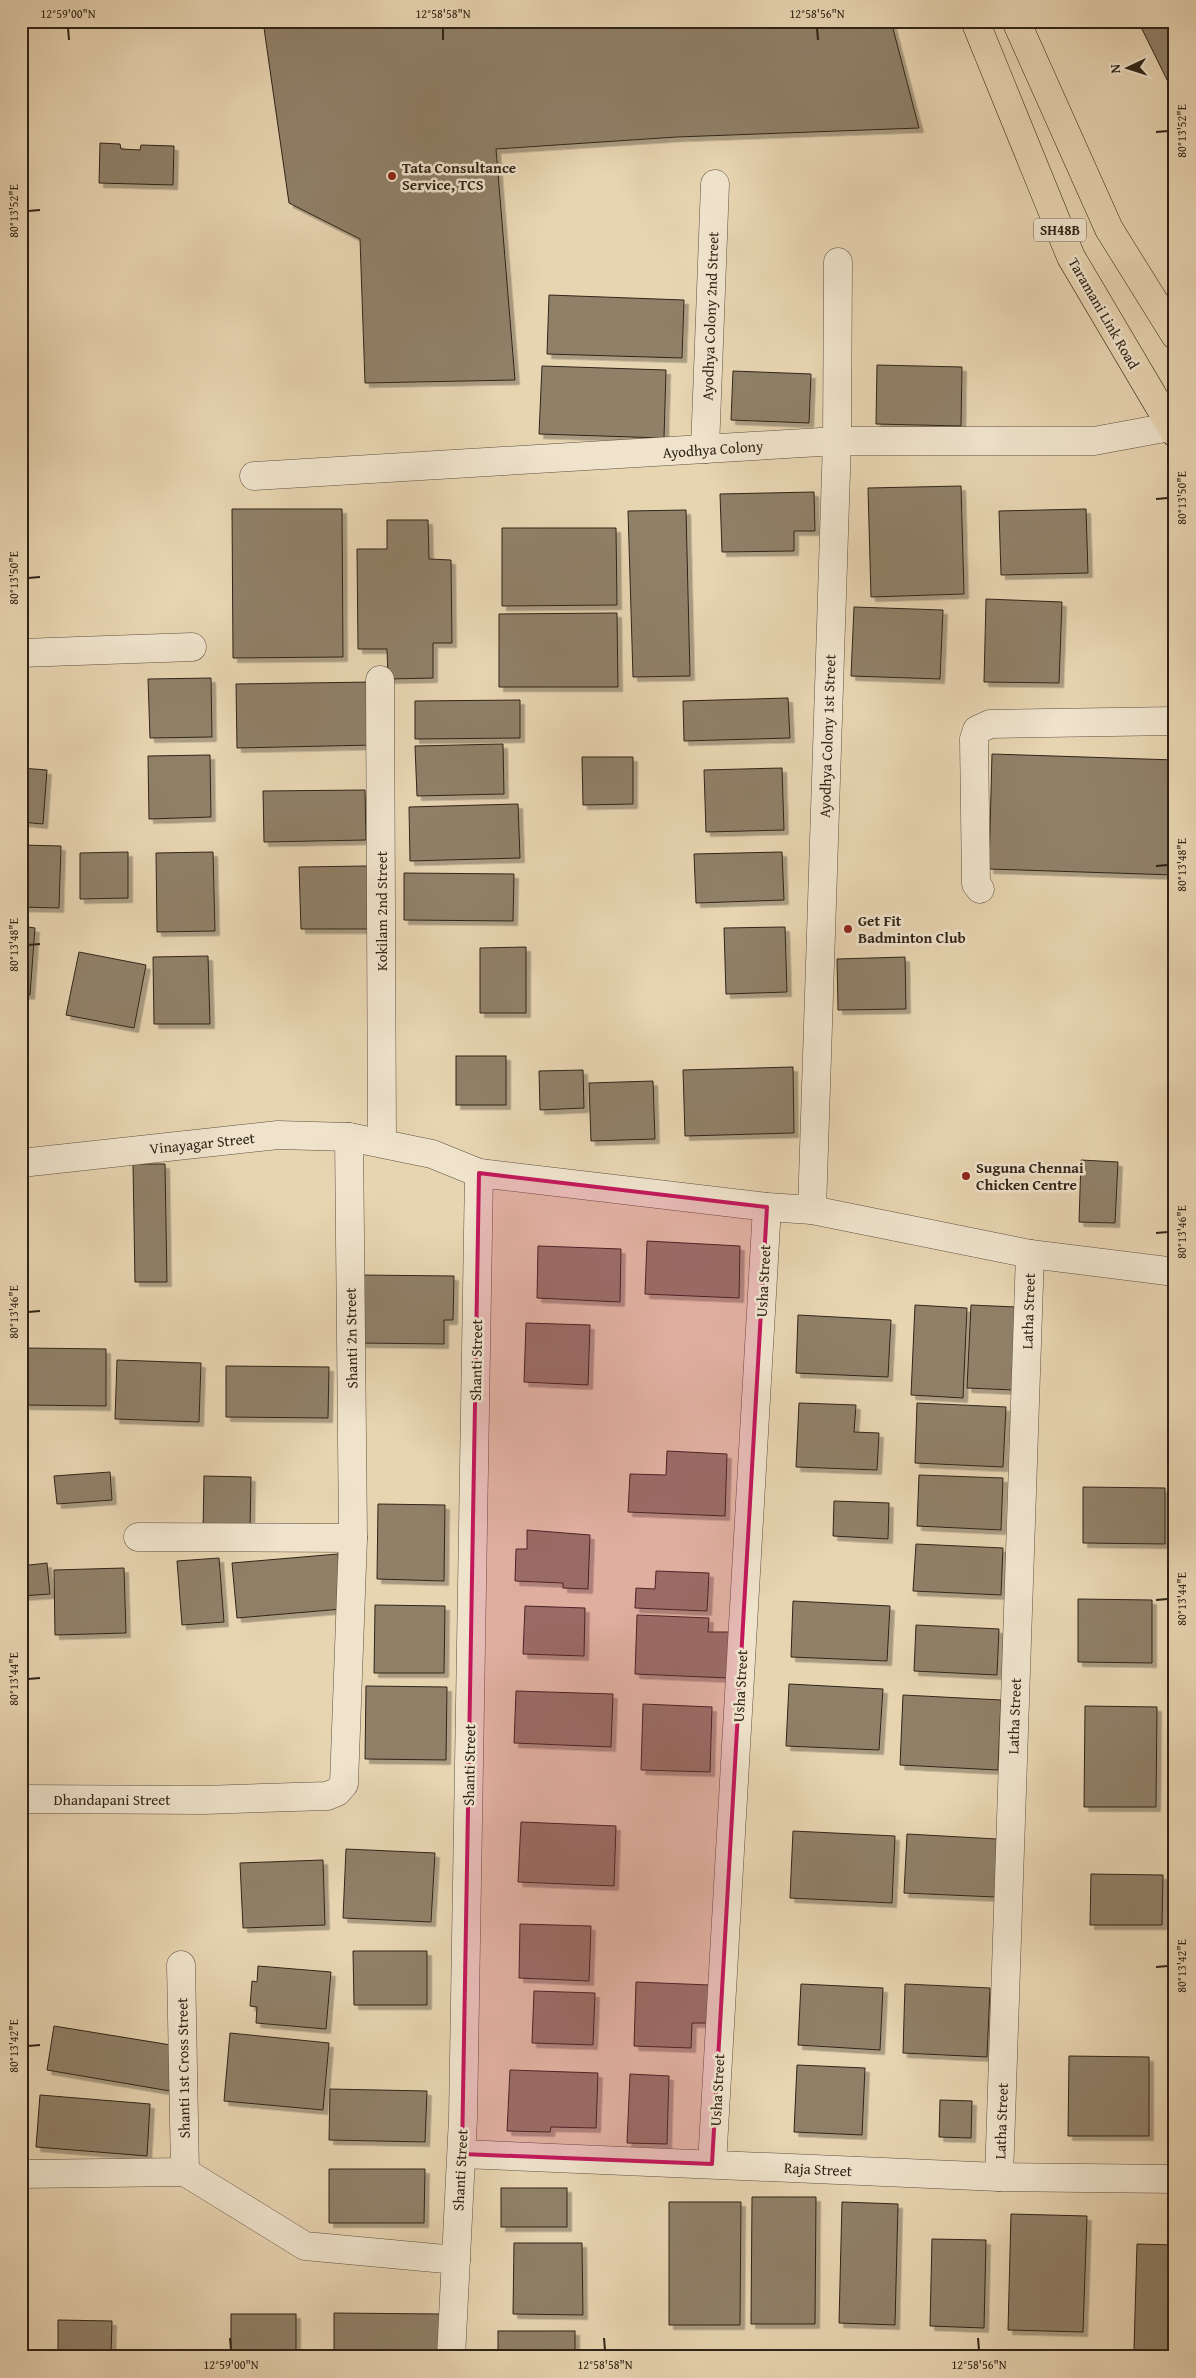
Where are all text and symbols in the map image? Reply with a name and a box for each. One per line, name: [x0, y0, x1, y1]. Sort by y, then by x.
text: 12°59'00"N: [40, 5, 96, 22]
text: 12°58'58"N: [415, 5, 471, 22]
text: 12°58'56"N: [789, 5, 845, 22]
north arrow: [1104, 42, 1154, 92]
text: N: [1105, 63, 1125, 74]
text: 80°13'52"E: [1173, 104, 1190, 158]
place label: Tata Consultance Service, TCS: [402, 157, 516, 195]
marker: Tata Consultance Service, TCS: [386, 170, 398, 182]
text: 80°13'52"E: [5, 184, 22, 238]
road number: SH48B: [1034, 218, 1086, 242]
street label: Ayodhya Colony 2nd Street: [697, 230, 723, 401]
street label: Taramani Link Road: [1064, 253, 1144, 373]
street label: Ayodhya Colony: [662, 435, 765, 463]
text: 80°13'50"E: [1173, 471, 1190, 525]
text: 80°13'50"E: [5, 551, 22, 605]
street label: Ayodhya Colony 1st Street: [814, 653, 840, 818]
text: 80°13'48"E: [1173, 838, 1190, 892]
street label: Kokilam 2nd Street: [371, 850, 392, 971]
place label: Get Fit Badminton Club: [858, 910, 966, 948]
text: 80°13'48"E: [5, 918, 22, 972]
marker: Get Fit Badminton Club: [842, 923, 854, 935]
street label: Vinayagar Street: [148, 1127, 256, 1159]
place label: Suguna Chennai Chicken Centre: [976, 1157, 1084, 1195]
marker: Suguna Chennai Chicken Centre: [960, 1170, 972, 1182]
text: 80°13'46"E: [1173, 1205, 1190, 1259]
street label: Usha Street: [751, 1244, 775, 1318]
street label: Latha Street: [1016, 1272, 1040, 1350]
text: 80°13'46"E: [5, 1285, 22, 1339]
street label: Shanti 2n Street: [340, 1287, 362, 1389]
street label: Shanti Street: [465, 1318, 487, 1401]
text: 80°13'44"E: [1173, 1572, 1190, 1626]
street label: Usha Street: [728, 1649, 752, 1723]
text: 80°13'44"E: [5, 1652, 22, 1706]
street label: Latha Street: [1002, 1677, 1026, 1755]
street label: Shanti Street: [458, 1723, 480, 1806]
street label: Dhandapani Street: [53, 1789, 171, 1810]
text: 80°13'42"E: [1173, 1939, 1190, 1993]
street label: Shanti 1st Cross Street: [171, 1997, 195, 2139]
text: 80°13'42"E: [5, 2019, 22, 2073]
street label: Usha Street: [705, 2053, 729, 2127]
street label: Latha Street: [989, 2082, 1013, 2160]
street label: Shanti Street: [447, 2128, 473, 2212]
street label: Raja Street: [783, 2157, 853, 2181]
text: 12°59'00"N: [203, 2356, 259, 2373]
text: 12°58'58"N: [577, 2356, 633, 2373]
text: 12°58'56"N: [951, 2356, 1007, 2373]

